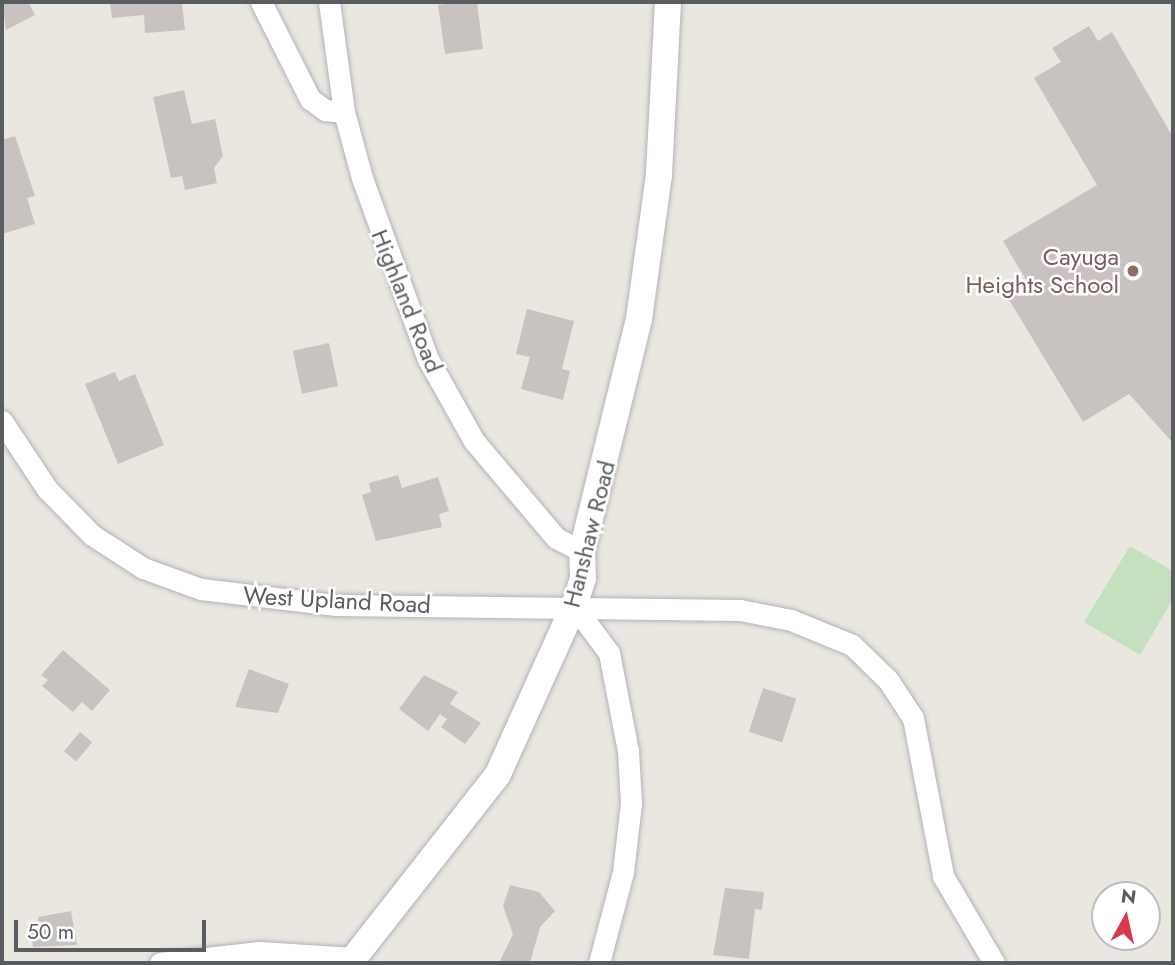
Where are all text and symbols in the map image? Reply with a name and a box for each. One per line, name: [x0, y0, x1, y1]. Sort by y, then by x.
street label: Highland Road: [365, 225, 449, 377]
place label: Cayuga Heights School: [965, 243, 1119, 299]
marker: Cayuga Heights School: [1125, 263, 1141, 279]
street label: Hanshaw Road: [557, 458, 621, 610]
street label: West Upland Road: [242, 581, 432, 619]
north arrow: [1091, 881, 1161, 951]
text: N: [1119, 882, 1138, 911]
scale bar: [18, 906, 210, 950]
text: 50 m: [27, 917, 74, 947]

